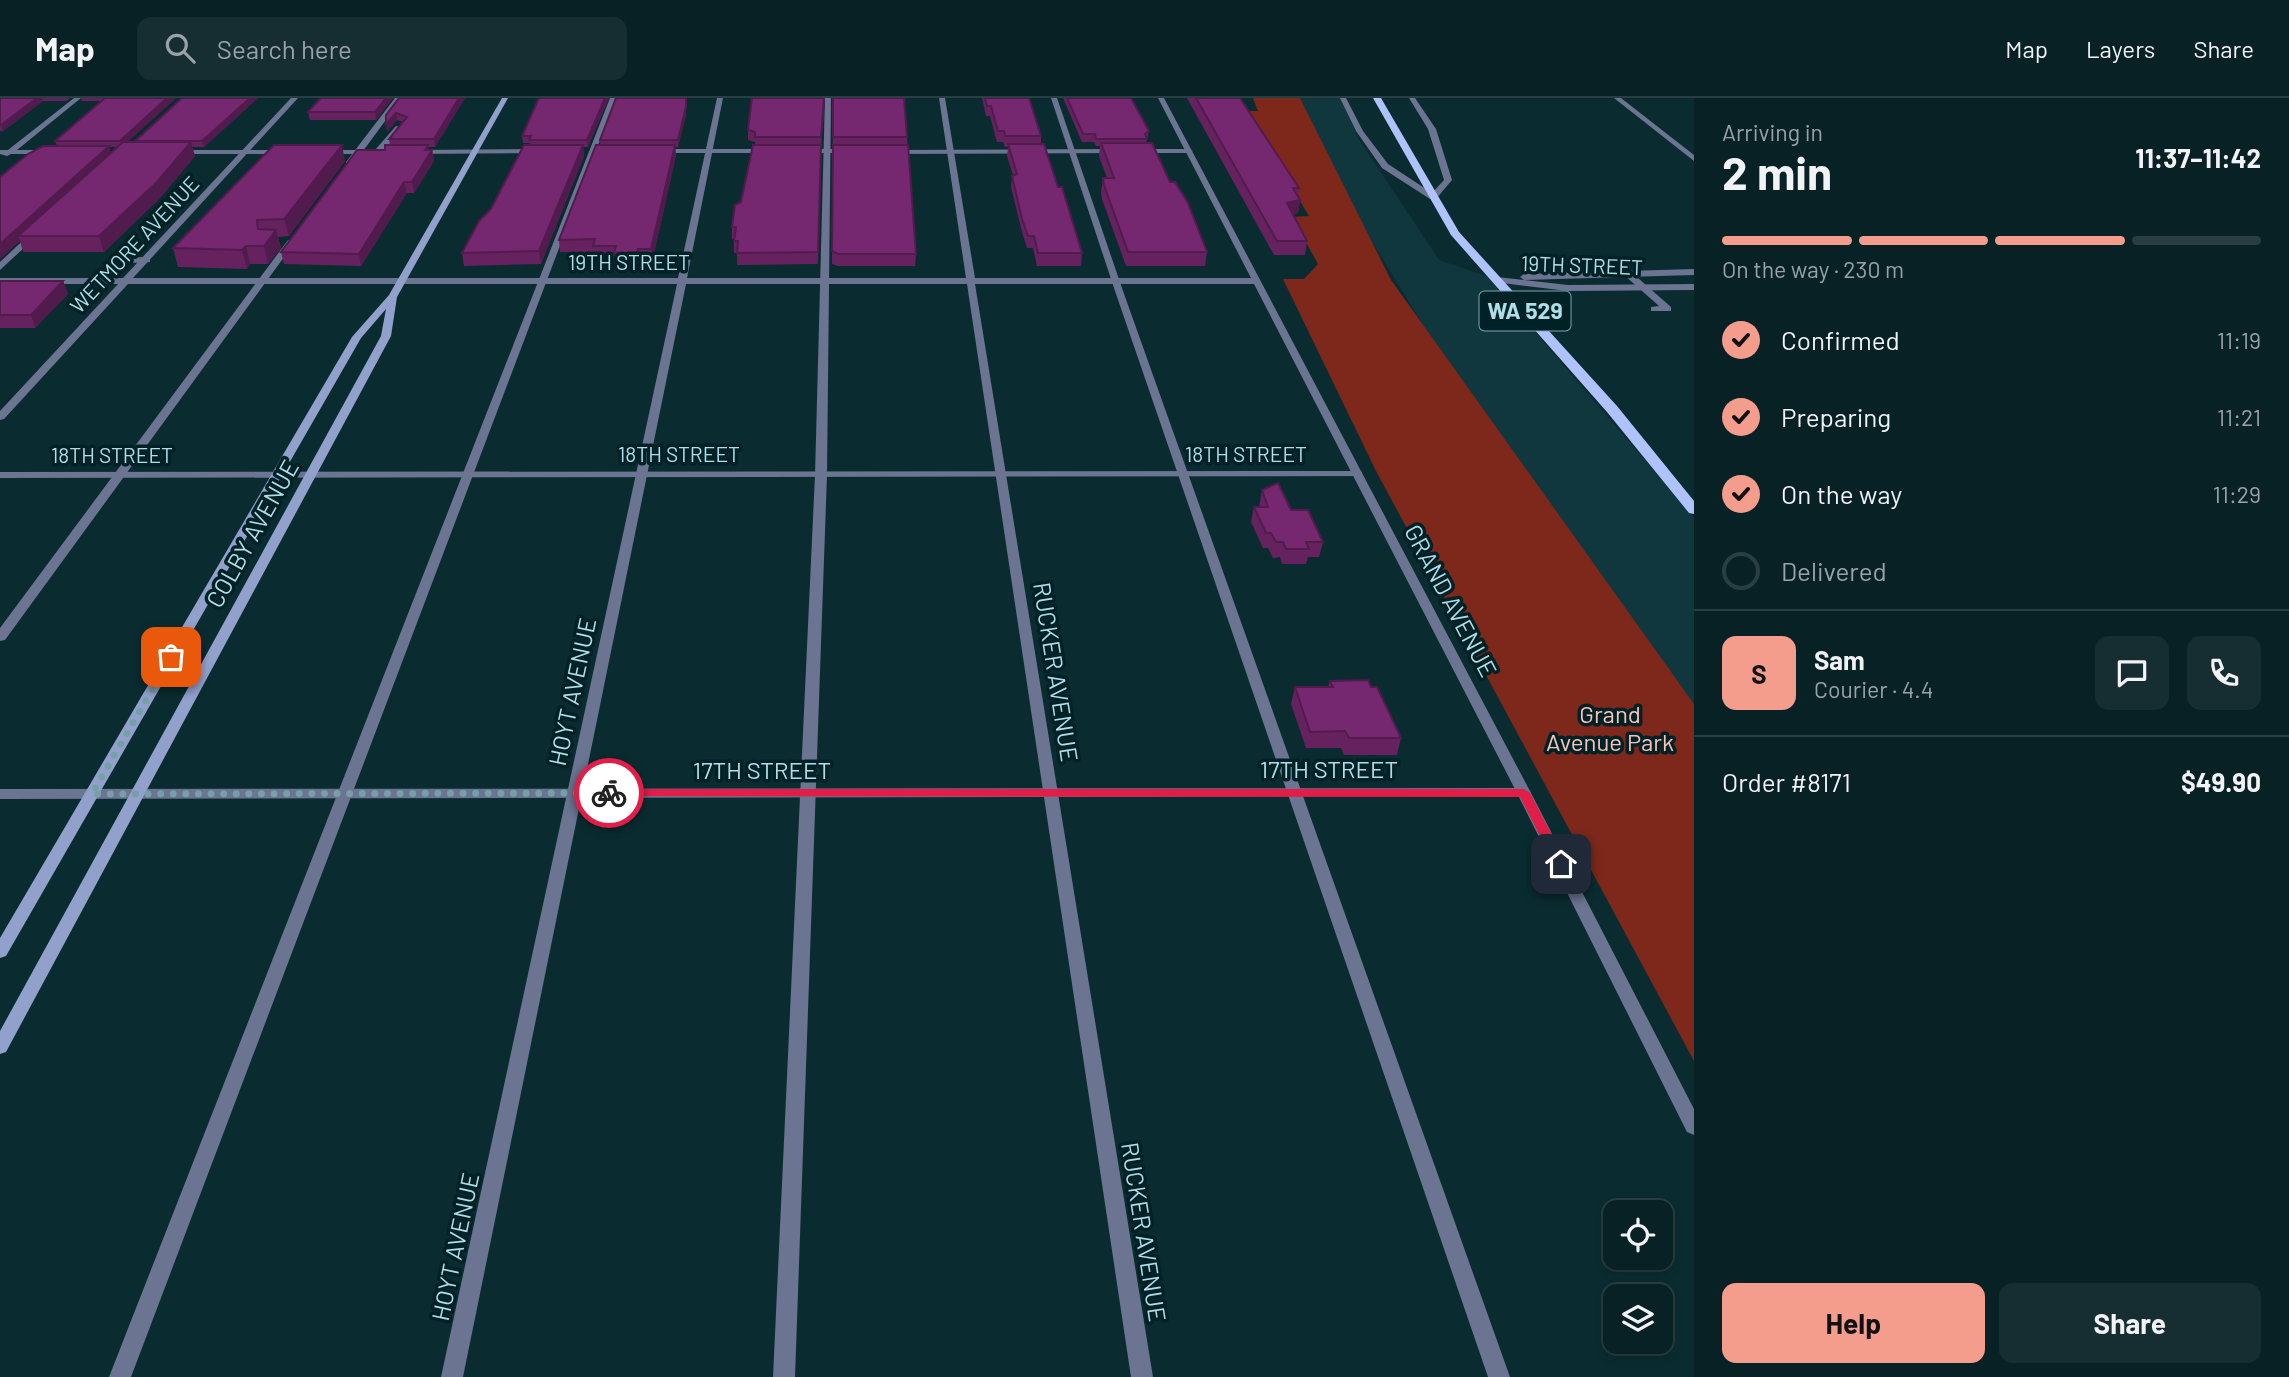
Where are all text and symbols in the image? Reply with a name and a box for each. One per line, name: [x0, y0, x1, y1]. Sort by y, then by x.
search box: [137, 17, 627, 80]
text: Map: [35, 28, 95, 68]
icon: search: [161, 29, 199, 67]
text: Search here: [217, 33, 352, 64]
text: Map: [2005, 34, 2048, 63]
text: Layers: [2086, 34, 2155, 63]
text: Share: [2193, 34, 2254, 63]
text: Arriving in: [1722, 118, 1823, 146]
text: 11:37–11:42: [2135, 142, 2261, 173]
text: 2 min: [1722, 144, 1832, 199]
street label: WETMORE AVENUE: [64, 170, 204, 317]
street label: 19TH STREET: [568, 249, 690, 274]
street label: 19TH STREET: [1521, 250, 1644, 279]
text: On the way · 230 m: [1722, 255, 1904, 283]
road number: WA 529: [1480, 292, 1570, 330]
icon: check: [1722, 321, 1760, 359]
text: Confirmed: [1781, 324, 1900, 355]
text: 11:19: [2217, 326, 2261, 354]
icon: check: [1722, 398, 1760, 436]
text: Preparing: [1781, 401, 1891, 432]
text: 11:21: [2217, 403, 2261, 431]
street label: 18TH STREET: [618, 441, 740, 466]
street label: 18TH STREET: [1185, 441, 1307, 466]
street label: 18TH STREET: [51, 442, 173, 467]
street label: COLBY AVENUE: [199, 454, 304, 612]
icon: check: [1722, 475, 1760, 513]
text: On the way: [1781, 478, 1902, 509]
text: 11:29: [2213, 480, 2261, 508]
street label: GRAND AVENUE: [1399, 519, 1504, 681]
text: Delivered: [1781, 555, 1887, 586]
street label: RUCKER AVENUE: [1028, 580, 1085, 764]
street label: HOYT AVENUE: [542, 615, 601, 768]
pin: [141, 627, 201, 687]
button: chat: [2095, 636, 2169, 710]
button: phone: [2187, 636, 2261, 710]
icon: bag: [152, 638, 190, 676]
text: Sam: [1814, 644, 1865, 675]
text: S: [1751, 658, 1767, 689]
text: Courier · 4.4: [1814, 675, 1933, 703]
park label: Grand Avenue Park: [1546, 699, 1674, 756]
street label: 17TH STREET: [1260, 754, 1398, 783]
street label: 17TH STREET: [693, 755, 831, 784]
courier: [574, 758, 644, 828]
text: Order #8171: [1722, 766, 1851, 797]
text: $49.90: [2181, 766, 2261, 797]
icon: bike: [590, 774, 628, 812]
pin: [1531, 834, 1591, 894]
icon: home: [1542, 845, 1580, 883]
street label: RUCKER AVENUE: [1116, 1140, 1173, 1324]
street label: HOYT AVENUE: [425, 1170, 484, 1323]
map controls: [1603, 1200, 1673, 1354]
button: locate: [1603, 1200, 1673, 1270]
button: Help: [1722, 1283, 1985, 1363]
button: Share: [1999, 1283, 2261, 1363]
button: layers: [1603, 1284, 1673, 1354]

